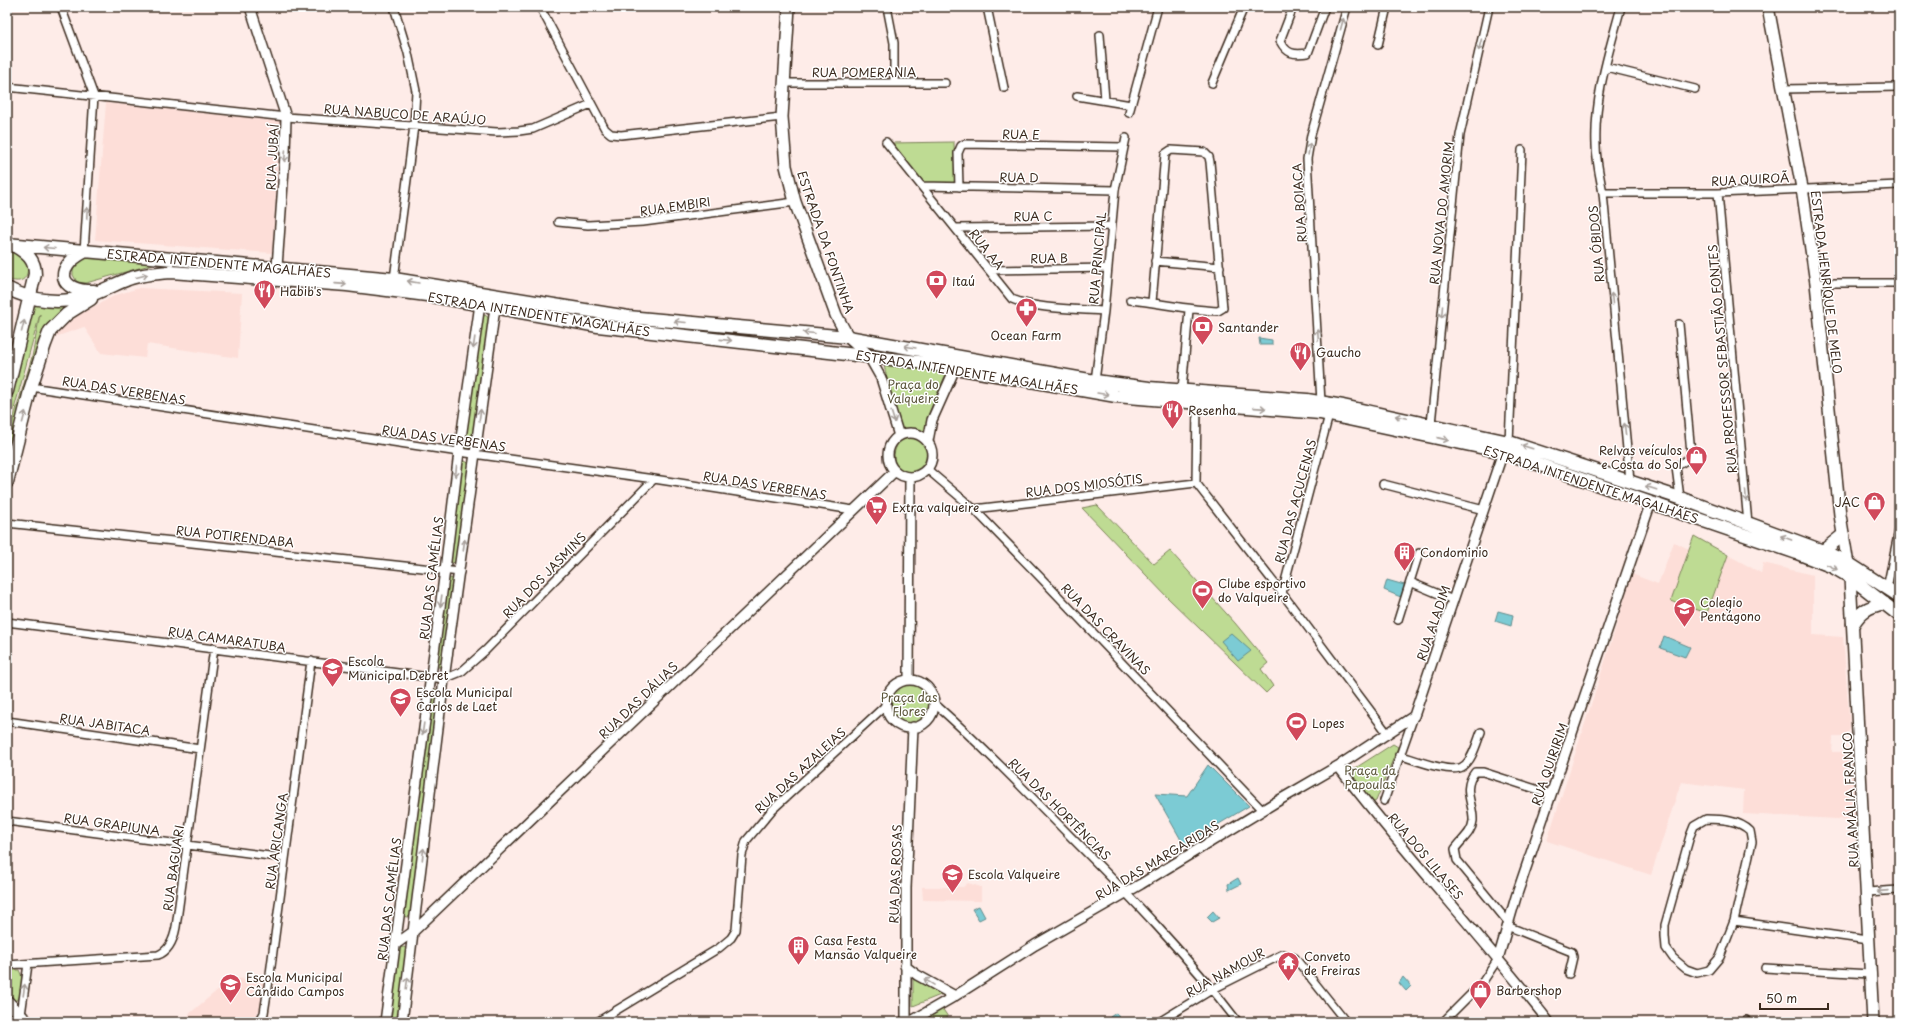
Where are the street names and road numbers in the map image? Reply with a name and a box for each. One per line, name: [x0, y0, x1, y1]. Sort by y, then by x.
street label: RUA POMERANIA: [812, 63, 916, 81]
street label: RUA NABUCO DE ARAÚJO: [323, 99, 487, 129]
street label: RUA JUBAÍ: [261, 123, 283, 191]
street label: RUA E: [1002, 125, 1040, 143]
street label: RUA NOVA DO AMORIM: [1425, 141, 1457, 285]
street label: RUA BOIACA: [1287, 163, 1311, 243]
street label: ESTRADA DA FONTINHA: [793, 168, 859, 316]
street label: RUA D: [999, 168, 1039, 186]
street label: RUA QUIROÃ: [1710, 168, 1790, 190]
street label: ESTRADA HENRIQUE DE MELO: [1807, 189, 1847, 375]
street label: RUA EMBIRI: [639, 192, 711, 220]
street label: RUA ÓBIDOS: [1584, 205, 1608, 283]
street label: RUA C: [1013, 207, 1053, 225]
street label: RUA PRINCIPAL: [1084, 211, 1110, 305]
street label: RUA AA: [965, 225, 1009, 273]
street label: ESTRADA INTENDENTE MAGALHÃES: [106, 244, 332, 282]
street label: RUA PROFESSOR SEBASTIÃO FONTES: [1703, 244, 1741, 474]
street label: RUA B: [1030, 249, 1068, 267]
street label: ESTRADA INTENDENTE MAGALHÃES: [427, 288, 651, 340]
street label: ESTRADA INTENDENTE MAGALHÃES: [855, 346, 1079, 398]
street label: RUA DAS VERBENAS: [61, 371, 187, 409]
street label: RUA DAS VERBENAS: [381, 420, 507, 456]
street label: RUA DAS AÇUCENAS: [1270, 437, 1320, 565]
street label: ESTRADA INTENDENTE MAGALHÃES: [1481, 441, 1701, 527]
street label: RUA DAS VERBENAS: [702, 466, 828, 504]
street label: RUA DOS MIOSÓTIS: [1024, 469, 1144, 501]
street label: RUA DAS CAMÉLIAS: [415, 515, 447, 641]
street label: RUA POTIRENDABA: [175, 521, 295, 551]
street label: RUA DOS JASMINS: [498, 528, 590, 622]
street label: RUA DAS CRAVINAS: [1057, 579, 1155, 679]
street label: RUA ALADIM: [1412, 583, 1454, 663]
street label: RUA CAMARATUBA: [167, 622, 287, 656]
street label: RUA DAS DÁLIAS: [594, 657, 682, 743]
street label: RUA JABITACA: [59, 709, 151, 739]
street label: RUA QUIRIRIM: [1526, 720, 1572, 808]
street label: RUA DAS AZALEIAS: [750, 723, 850, 817]
street label: RUA AMÁLIA FRANCO: [1837, 732, 1863, 868]
street label: RUA DAS HORTÊNCIAS: [1005, 754, 1115, 864]
street label: RUA ARICANGA: [260, 791, 292, 891]
street label: RUA GRAPIUNA: [63, 808, 162, 840]
street label: RUA DOS LILASES: [1384, 809, 1468, 903]
street label: RUA DAS MARGARIDAS: [1092, 816, 1222, 904]
street label: RUA BAGUARI: [158, 824, 188, 912]
street label: RUA DAS ROSAS: [884, 824, 906, 924]
street label: RUA DAS CAMÉLIAS: [373, 836, 405, 962]
street label: RUA NAMOUR: [1182, 943, 1268, 1001]

